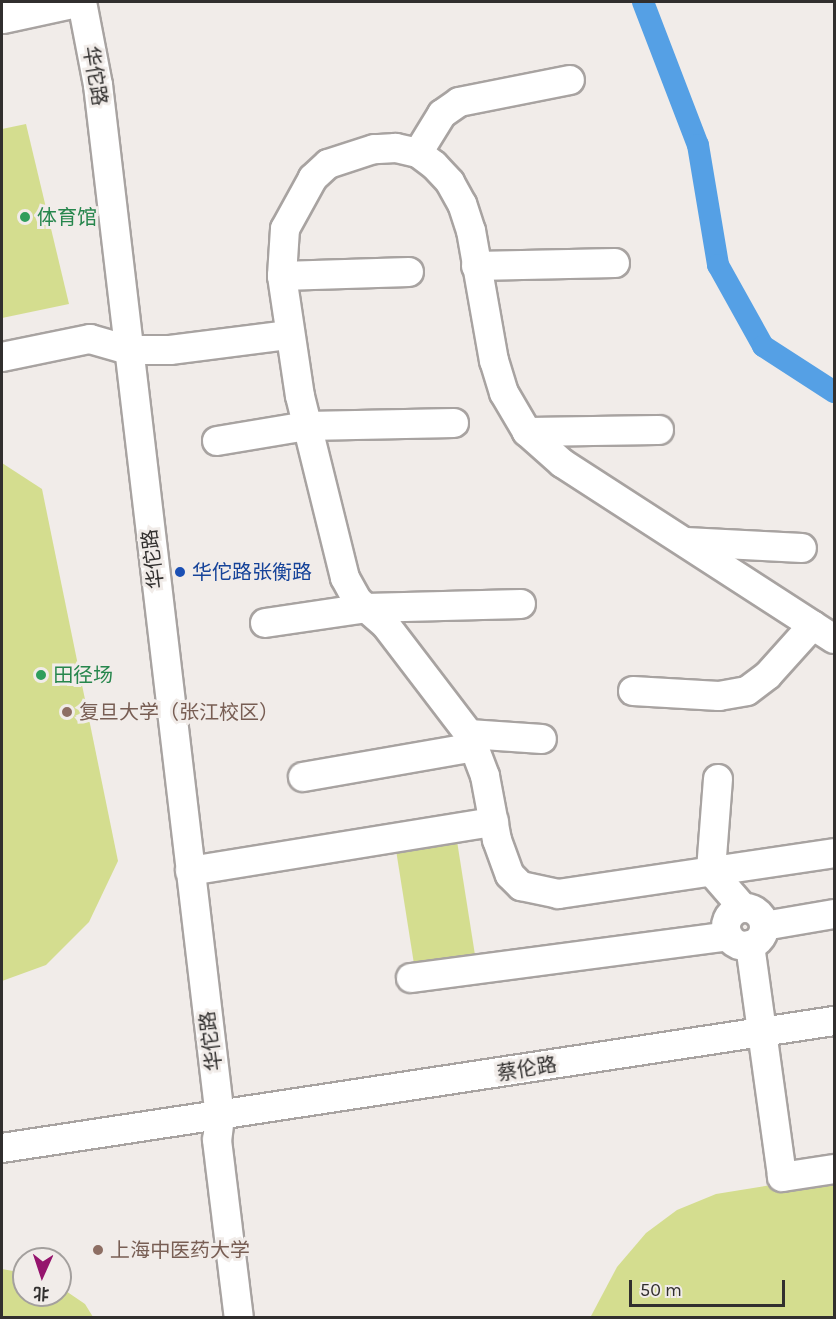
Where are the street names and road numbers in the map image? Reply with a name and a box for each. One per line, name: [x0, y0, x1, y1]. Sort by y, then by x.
street label: 华佗路: [78, 44, 112, 108]
street label: 华佗路: [137, 528, 169, 590]
street label: 华佗路: [195, 1010, 227, 1072]
street label: 蔡伦路: [495, 1052, 559, 1086]

